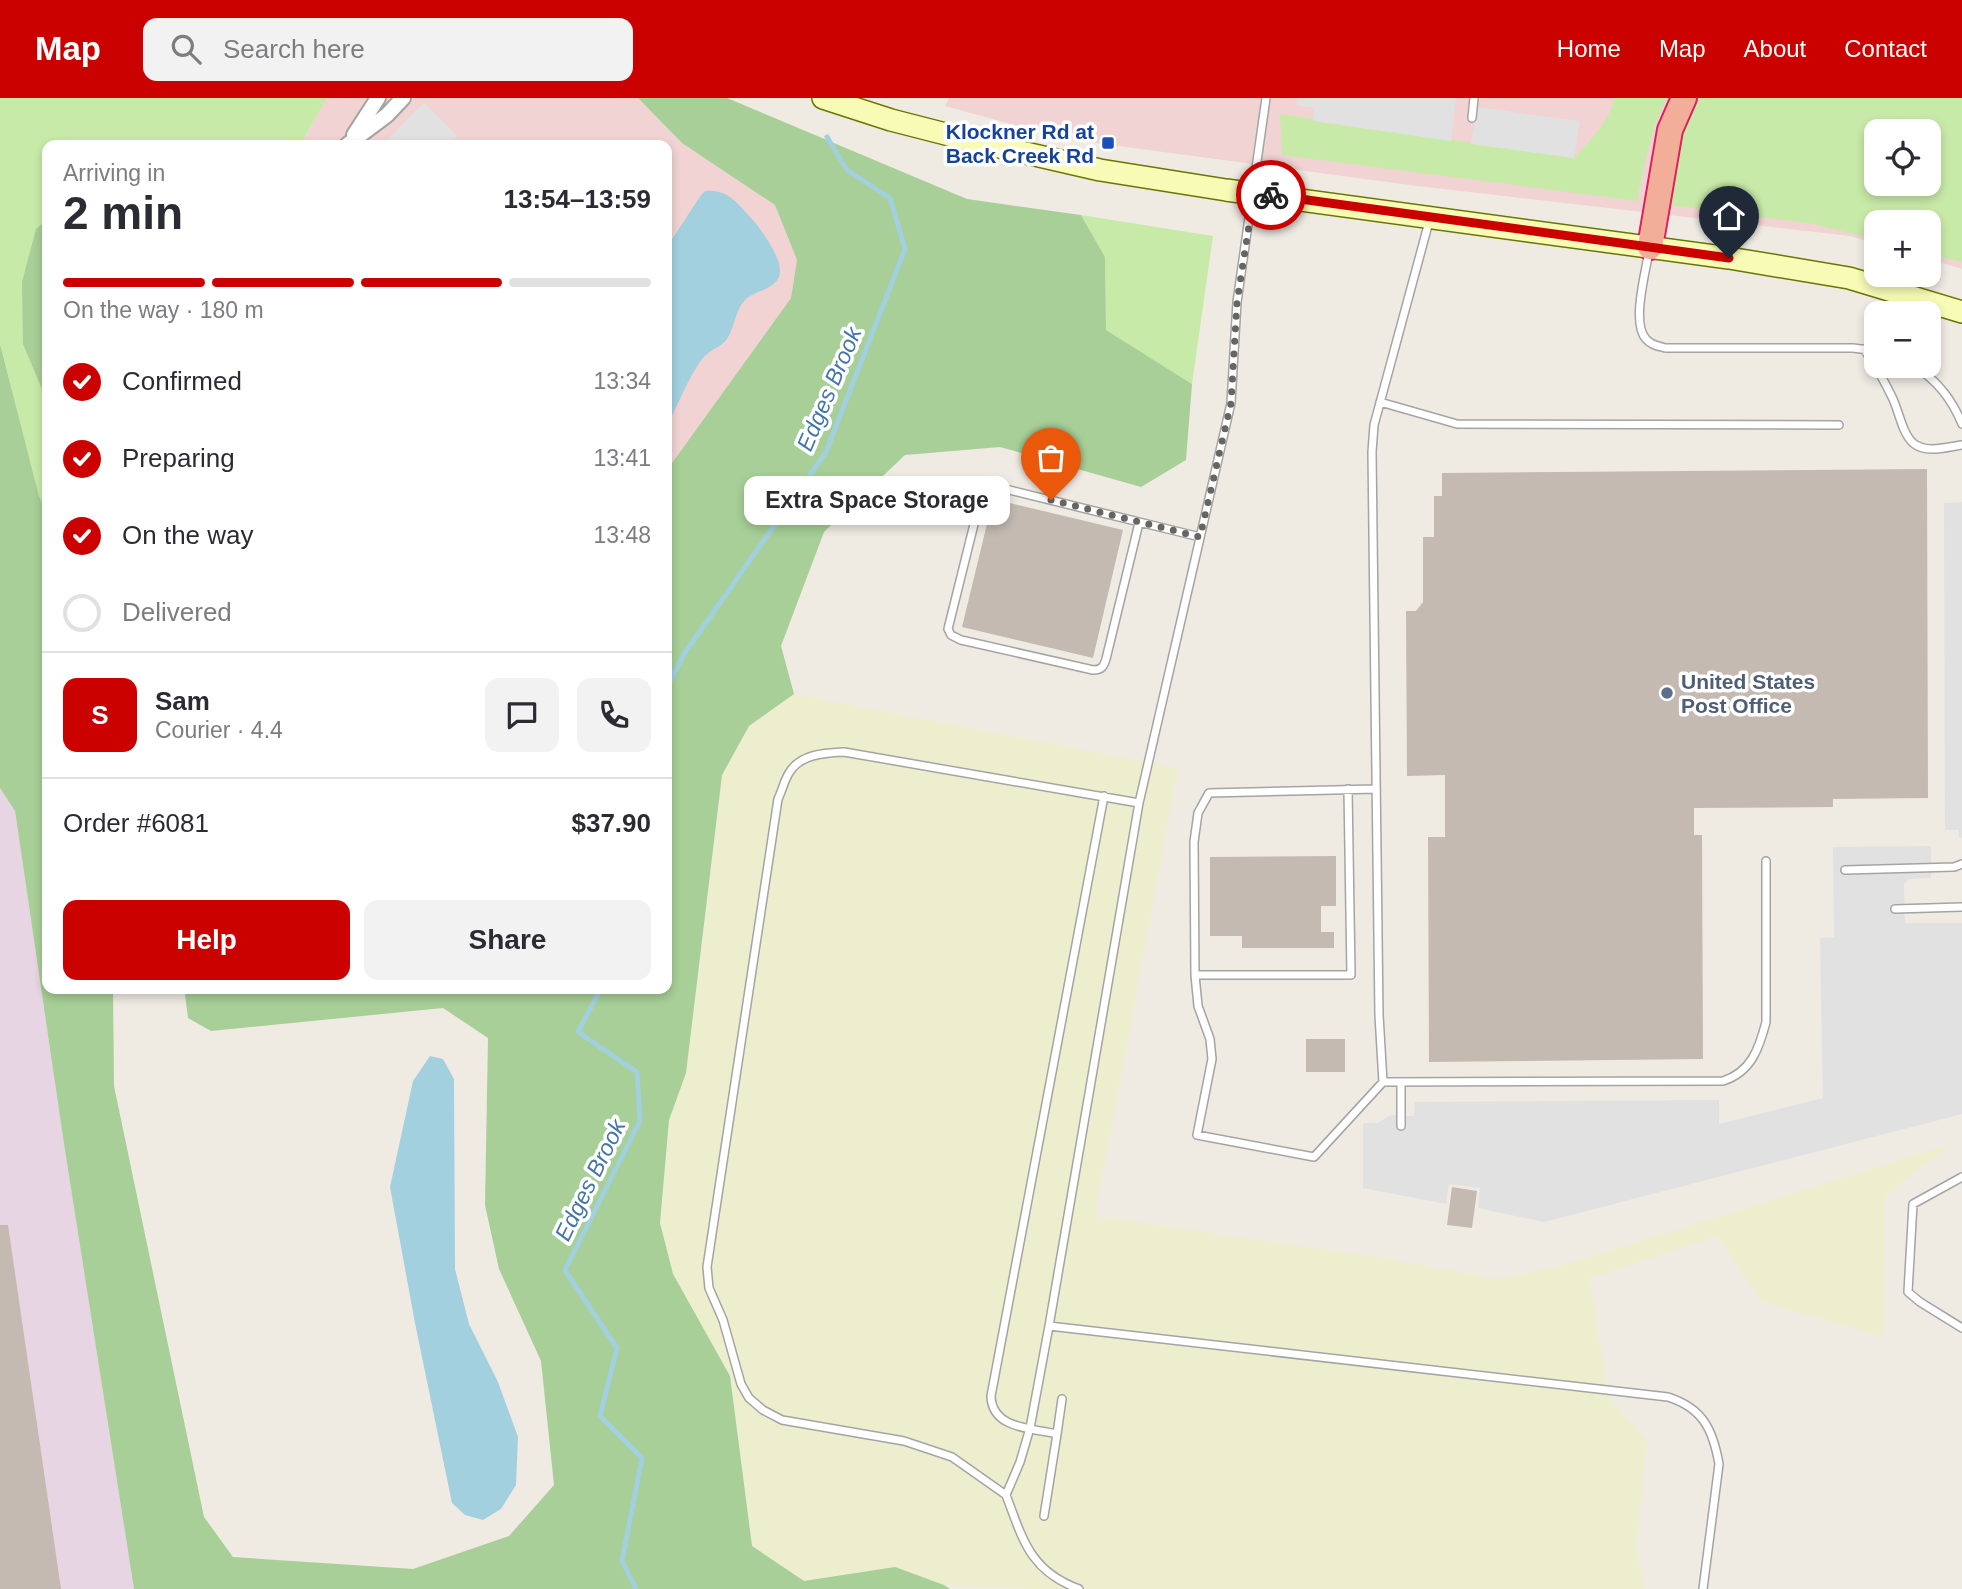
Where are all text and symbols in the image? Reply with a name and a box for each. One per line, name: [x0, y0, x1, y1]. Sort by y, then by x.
search box: [143, 18, 633, 81]
text: Map: [35, 30, 101, 67]
icon: search: [167, 30, 205, 68]
text: Search here: [223, 34, 365, 64]
text: Home: [1557, 35, 1621, 62]
text: Map: [1659, 35, 1706, 62]
text: About: [1744, 35, 1806, 62]
text: Contact: [1844, 35, 1927, 62]
map controls: [1864, 119, 1941, 378]
button: locate: [1864, 119, 1941, 196]
place label: Klockner Rd at Back Creek Rd: [946, 120, 1094, 167]
marker: Klockner Rd at Back Creek Rd: [1100, 135, 1116, 151]
text: Arriving in: [63, 160, 165, 186]
courier: [1236, 160, 1306, 230]
icon: bike: [1252, 176, 1290, 214]
text: 13:54–13:59: [504, 184, 651, 214]
pin: [1699, 186, 1759, 258]
text: 2 min: [63, 187, 183, 239]
icon: home: [1710, 197, 1748, 235]
button: +: [1864, 210, 1941, 287]
text: On the way · 180 m: [63, 297, 264, 323]
button: −: [1864, 301, 1941, 378]
water label: Edges Brook: [791, 322, 867, 455]
icon: check: [63, 363, 101, 401]
text: Confirmed: [122, 366, 242, 396]
text: 13:34: [593, 368, 651, 394]
pin: [1021, 428, 1081, 500]
icon: bag: [1032, 439, 1070, 477]
icon: check: [63, 440, 101, 478]
text: Preparing: [122, 443, 235, 473]
text: 13:41: [593, 445, 651, 471]
callout: Extra Space Storage: [743, 476, 1009, 524]
text: Extra Space Storage: [765, 487, 989, 513]
icon: check: [63, 517, 101, 555]
text: On the way: [122, 520, 254, 550]
text: 13:48: [593, 522, 651, 548]
text: Delivered: [122, 597, 232, 627]
place label: United States Post Office: [1681, 670, 1815, 717]
button: chat: [485, 678, 559, 752]
button: phone: [577, 678, 651, 752]
marker: United States Post Office: [1659, 685, 1675, 701]
text: Sam: [155, 686, 210, 716]
text: S: [91, 700, 109, 730]
text: Courier · 4.4: [155, 717, 283, 743]
text: Order #6081: [63, 808, 209, 838]
text: $37.90: [571, 808, 651, 838]
button: Help: [63, 900, 350, 980]
button: Share: [364, 900, 651, 980]
water label: Edges Brook: [549, 1114, 631, 1245]

